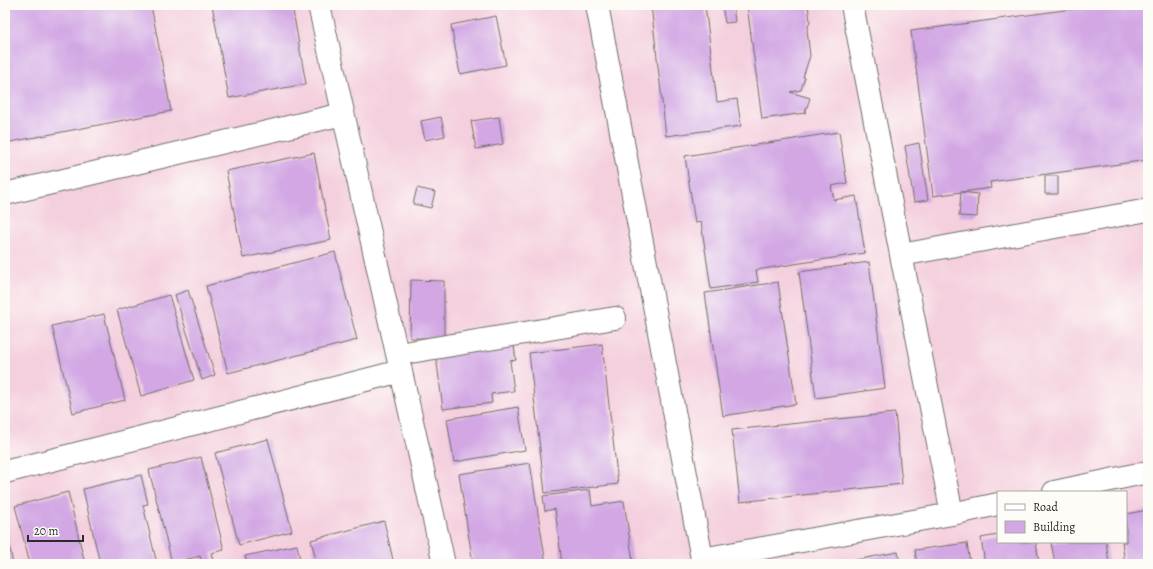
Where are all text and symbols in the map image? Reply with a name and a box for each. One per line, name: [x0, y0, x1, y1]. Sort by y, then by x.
legend: [997, 491, 1127, 543]
text: Road: [1033, 499, 1059, 515]
scale bar: [28, 517, 83, 543]
text: Building: [1033, 519, 1075, 535]
text: 20 m: [34, 523, 58, 539]

